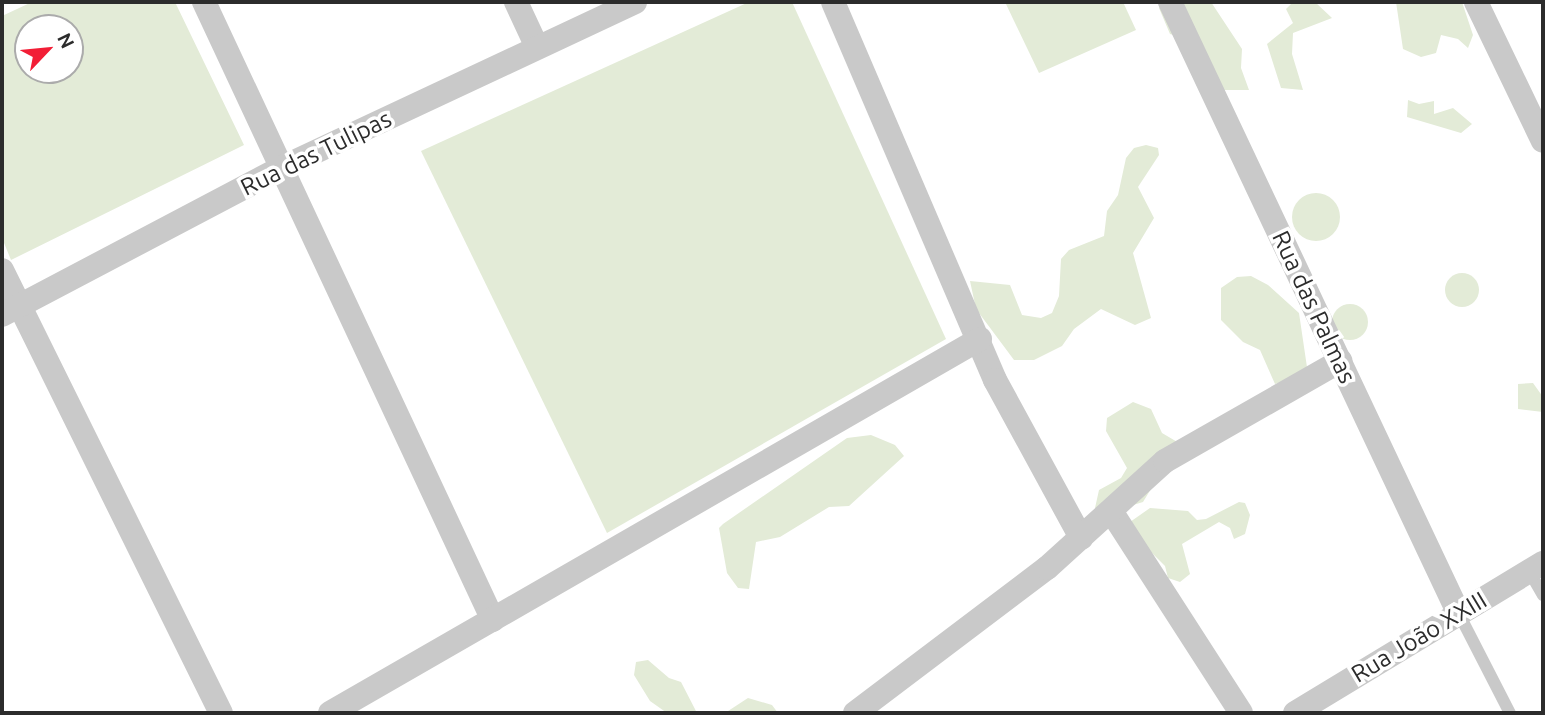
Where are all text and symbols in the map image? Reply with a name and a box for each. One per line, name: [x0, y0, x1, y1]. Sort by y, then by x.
north arrow: [14, 14, 84, 84]
text: N: [53, 29, 79, 52]
street label: Rua das Tulipas: [236, 104, 396, 202]
street label: Rua das Palmas: [1266, 226, 1362, 388]
street label: Rua João XXIII: [1346, 585, 1492, 689]

